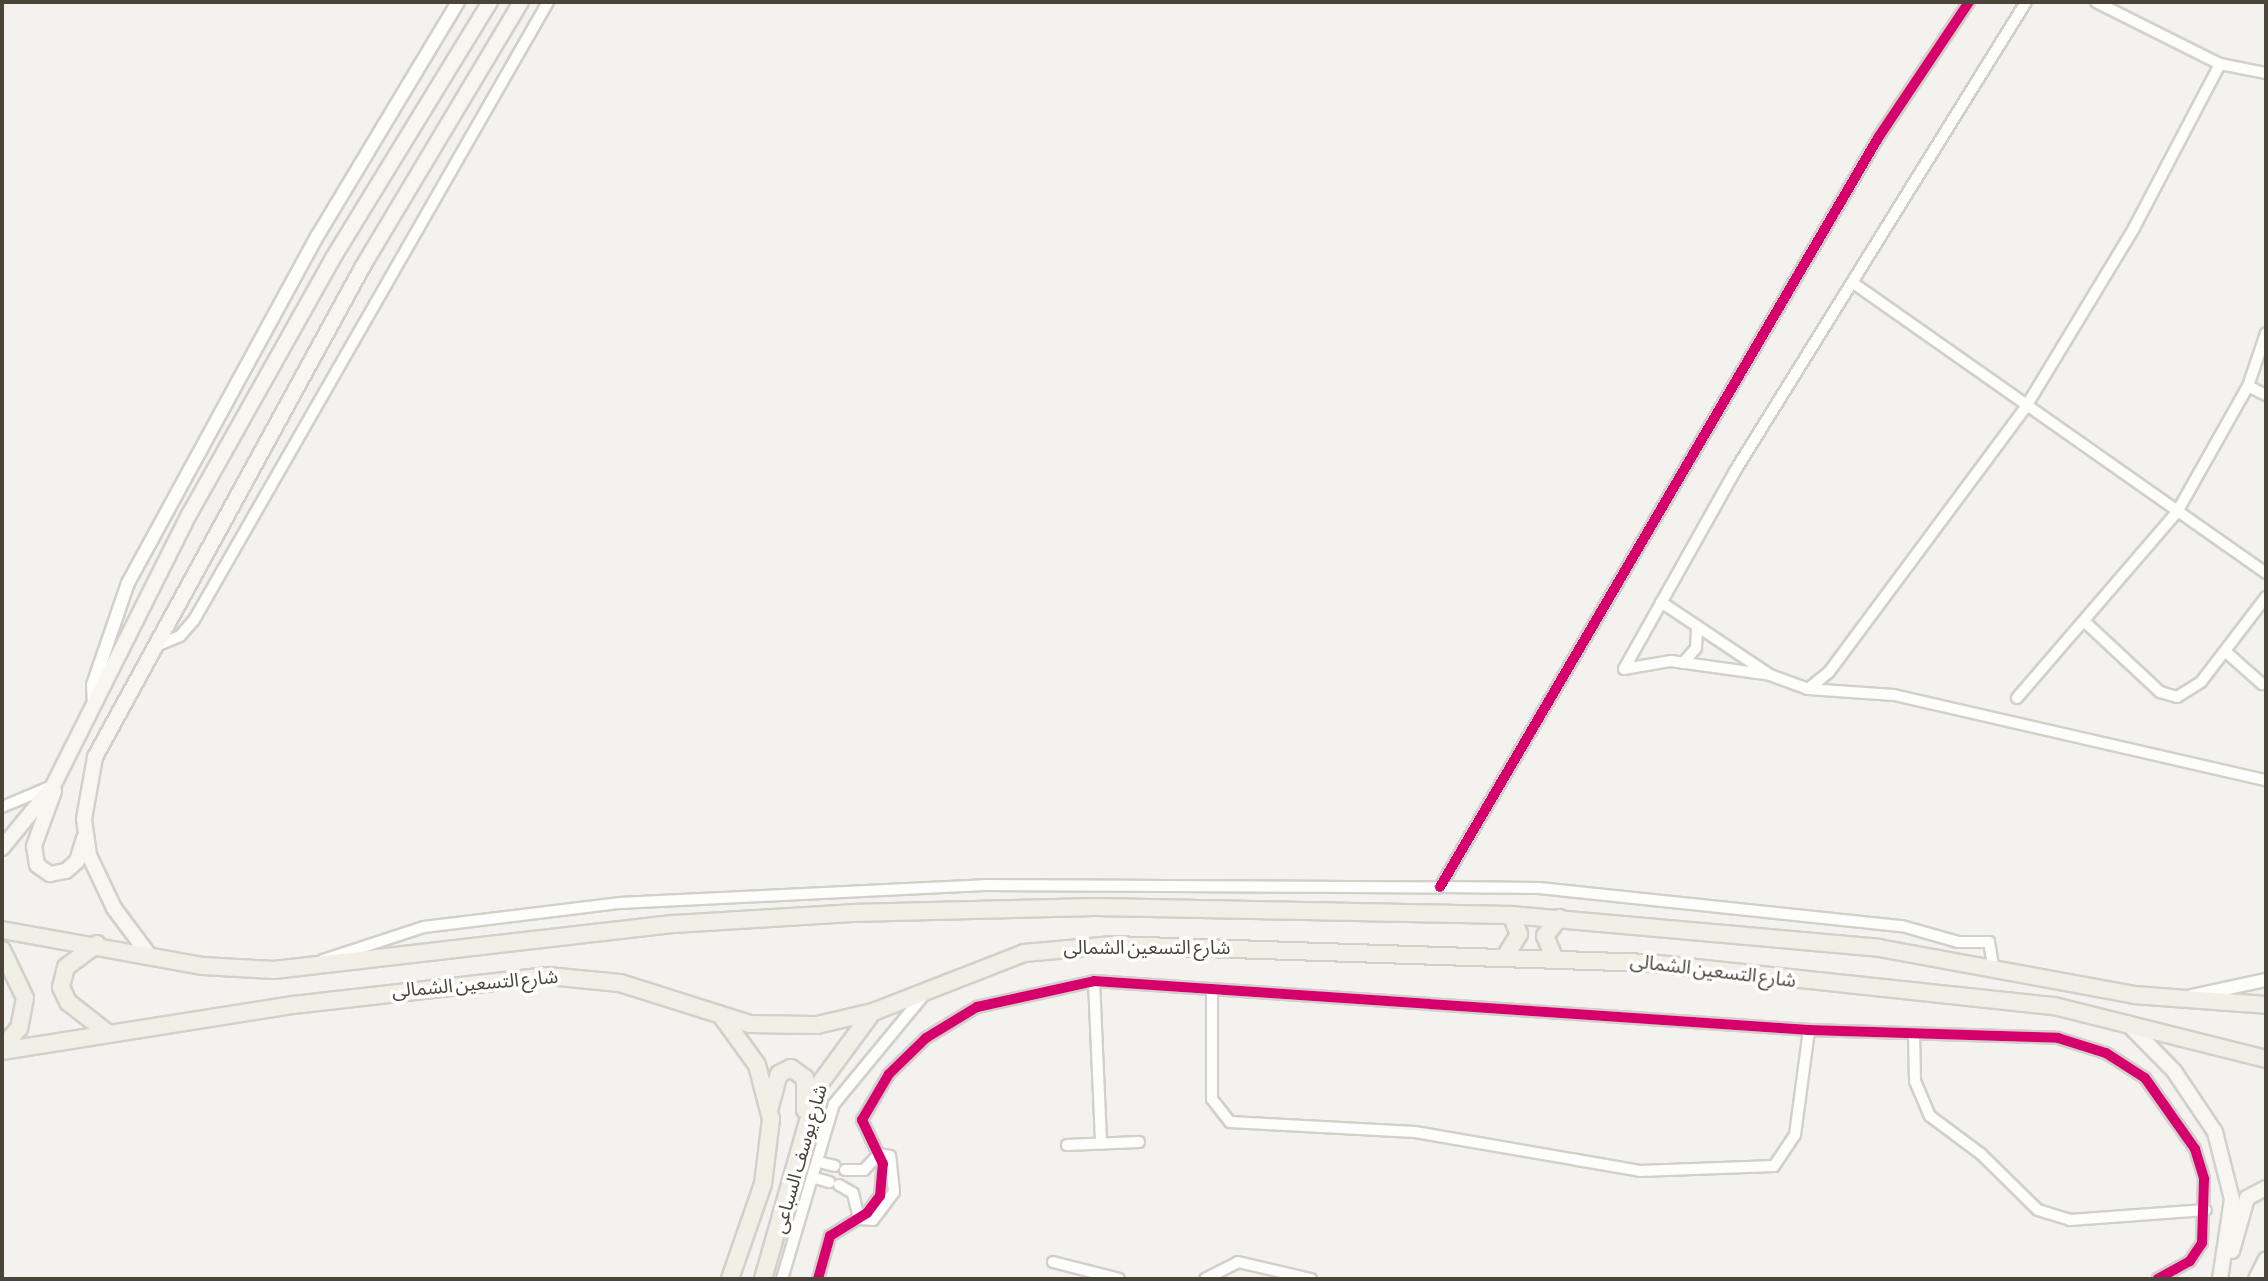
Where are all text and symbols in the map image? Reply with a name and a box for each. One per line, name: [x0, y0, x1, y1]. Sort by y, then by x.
street label: شارع التسعين الشمالى: [1064, 937, 1230, 959]
street label: شارع التسعين الشمالى: [1629, 950, 1797, 992]
street label: شارع التسعين الشمالى: [391, 965, 559, 1003]
street label: شارع يوسف السباعى: [768, 1082, 832, 1236]

